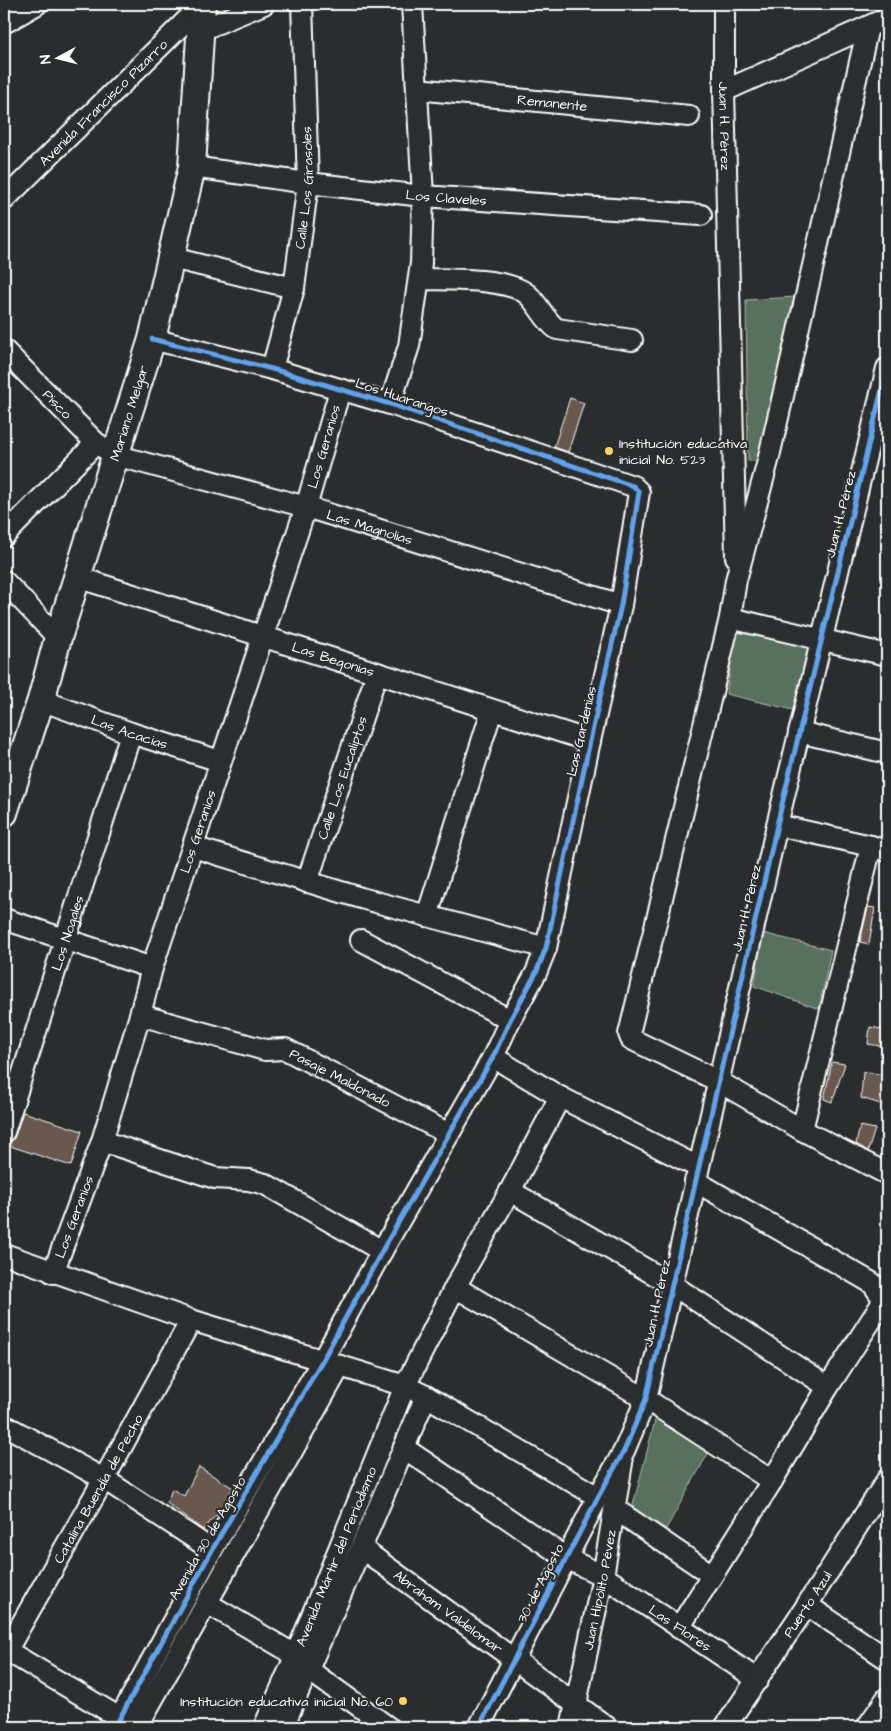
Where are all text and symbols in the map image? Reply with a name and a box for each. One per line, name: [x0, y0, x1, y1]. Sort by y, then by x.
north arrow: [32, 32, 82, 82]
street label: Avenida Francisco Pizarro: [35, 35, 173, 171]
text: N: [36, 54, 57, 65]
street label: Juan H. Pérez: [713, 81, 735, 171]
street label: Remanente: [516, 90, 589, 117]
street label: Calle Los Girasoles: [290, 126, 319, 250]
street label: Los Claveles: [404, 185, 487, 211]
street label: Mariano Melgar: [105, 363, 154, 464]
street label: Los Huarangos: [353, 373, 451, 422]
street label: Pisco: [37, 385, 76, 424]
street label: Los Geranios: [303, 402, 346, 491]
place label: Institución educativa inicial No. 523: [619, 434, 747, 470]
marker: Institución educativa inicial No. 523: [603, 445, 615, 457]
street label: Juan H. Pérez: [820, 469, 861, 560]
street label: Las Magnolias: [324, 505, 415, 551]
street label: Las Begonias: [289, 637, 377, 682]
street label: Las Gardenias: [562, 684, 602, 778]
street label: Las Acacias: [88, 710, 170, 755]
street label: Calle Los Eucaliptos: [313, 714, 373, 842]
street label: Los Geranios: [175, 788, 222, 876]
street label: Juan H. Pérez: [727, 863, 767, 954]
street label: Los Nogales: [47, 893, 90, 973]
street label: Pasaje Maldonado: [286, 1044, 394, 1113]
street label: Los Geranios: [50, 1173, 99, 1261]
street label: Juan H. Pérez: [638, 1258, 676, 1349]
street label: Catalina Buendía de Pecho: [49, 1411, 149, 1567]
street label: Avenida Mártir del Periodismo: [291, 1464, 382, 1650]
street label: Avenida 30 de Agosto: [164, 1473, 251, 1604]
street label: Juan Hipólito Pévez: [579, 1528, 622, 1652]
street label: 30 de Agosto: [512, 1540, 570, 1627]
street label: Abraham Valdelomar: [389, 1566, 507, 1659]
street label: Puerto Azul: [779, 1567, 837, 1642]
street label: Las Flores: [644, 1600, 715, 1657]
place label: Institución educativa inicial No. 60: [180, 1692, 393, 1712]
marker: Institución educativa inicial No. 60: [397, 1695, 409, 1707]

